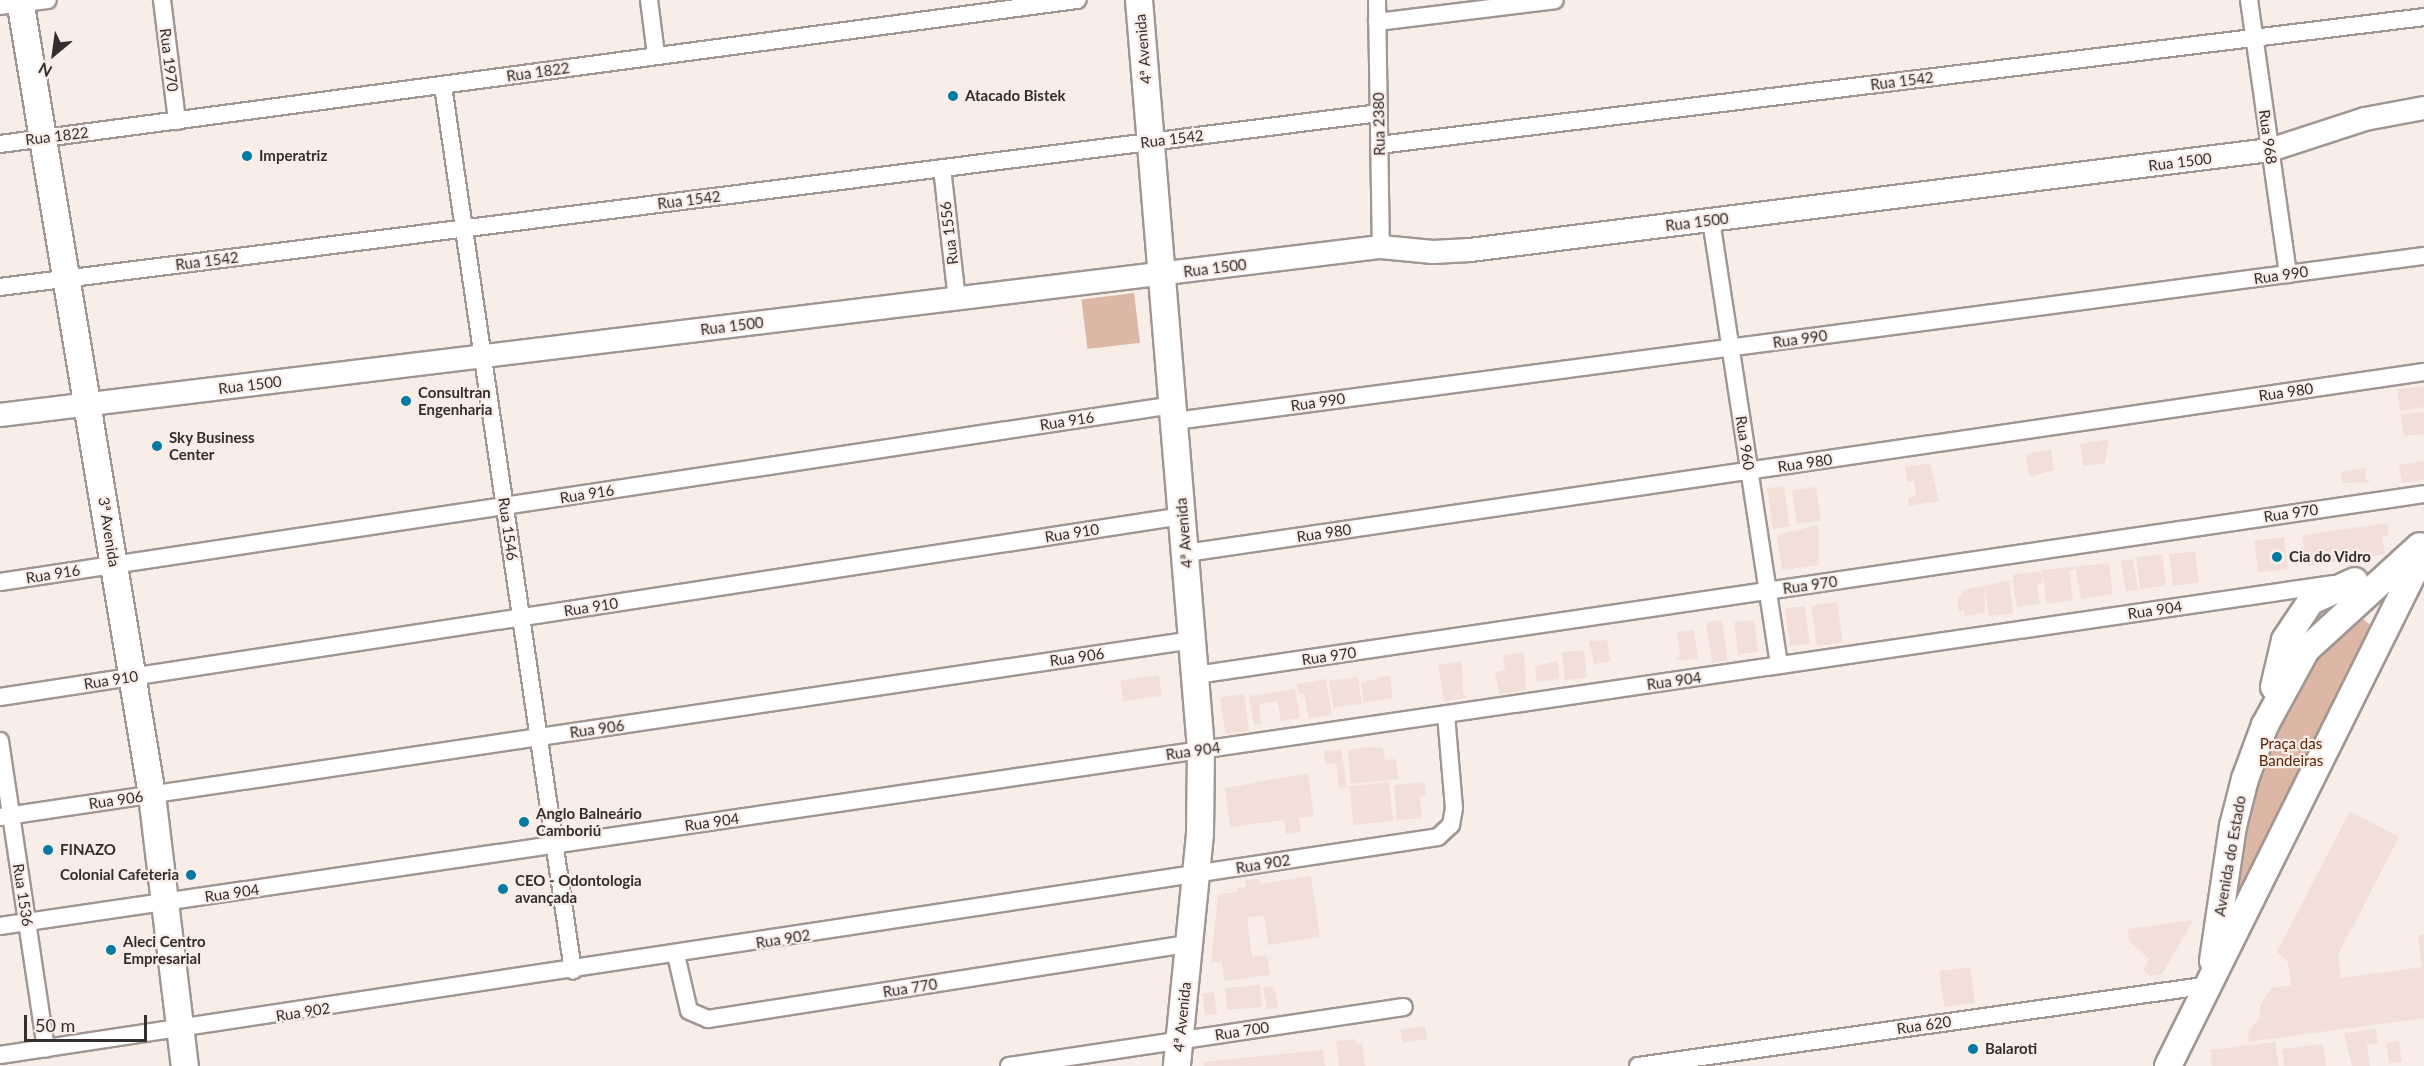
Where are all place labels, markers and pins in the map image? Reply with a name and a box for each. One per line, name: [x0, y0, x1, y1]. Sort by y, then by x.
place label: Atacado Bistek: [965, 87, 1065, 105]
marker: Atacado Bistek: [946, 89, 960, 103]
place label: Imperatriz: [259, 147, 327, 165]
marker: Imperatriz: [240, 149, 254, 163]
place label: Consultran Engenharia: [418, 383, 492, 418]
marker: Consultran Engenharia: [399, 394, 413, 408]
place label: Sky Business Center: [169, 428, 255, 463]
marker: Sky Business Center: [150, 439, 164, 453]
place label: Cia do Vidro: [2289, 548, 2371, 566]
marker: Cia do Vidro: [2270, 550, 2284, 564]
place label: Anglo Balneário Camboriú: [536, 804, 642, 839]
marker: Anglo Balneário Camboriú: [517, 815, 531, 829]
place label: FINAZO: [60, 841, 116, 859]
marker: FINAZO: [41, 843, 55, 857]
place label: Colonial Cafeteria: [60, 866, 179, 884]
marker: Colonial Cafeteria: [184, 868, 198, 882]
place label: CEO - Odontologia avançada: [515, 871, 642, 906]
marker: CEO - Odontologia avançada: [496, 882, 510, 896]
place label: Aleci Centro Empresarial: [123, 932, 206, 967]
marker: Aleci Centro Empresarial: [104, 943, 118, 957]
place label: Balaroti: [1985, 1040, 2037, 1058]
marker: Balaroti: [1966, 1042, 1980, 1056]

